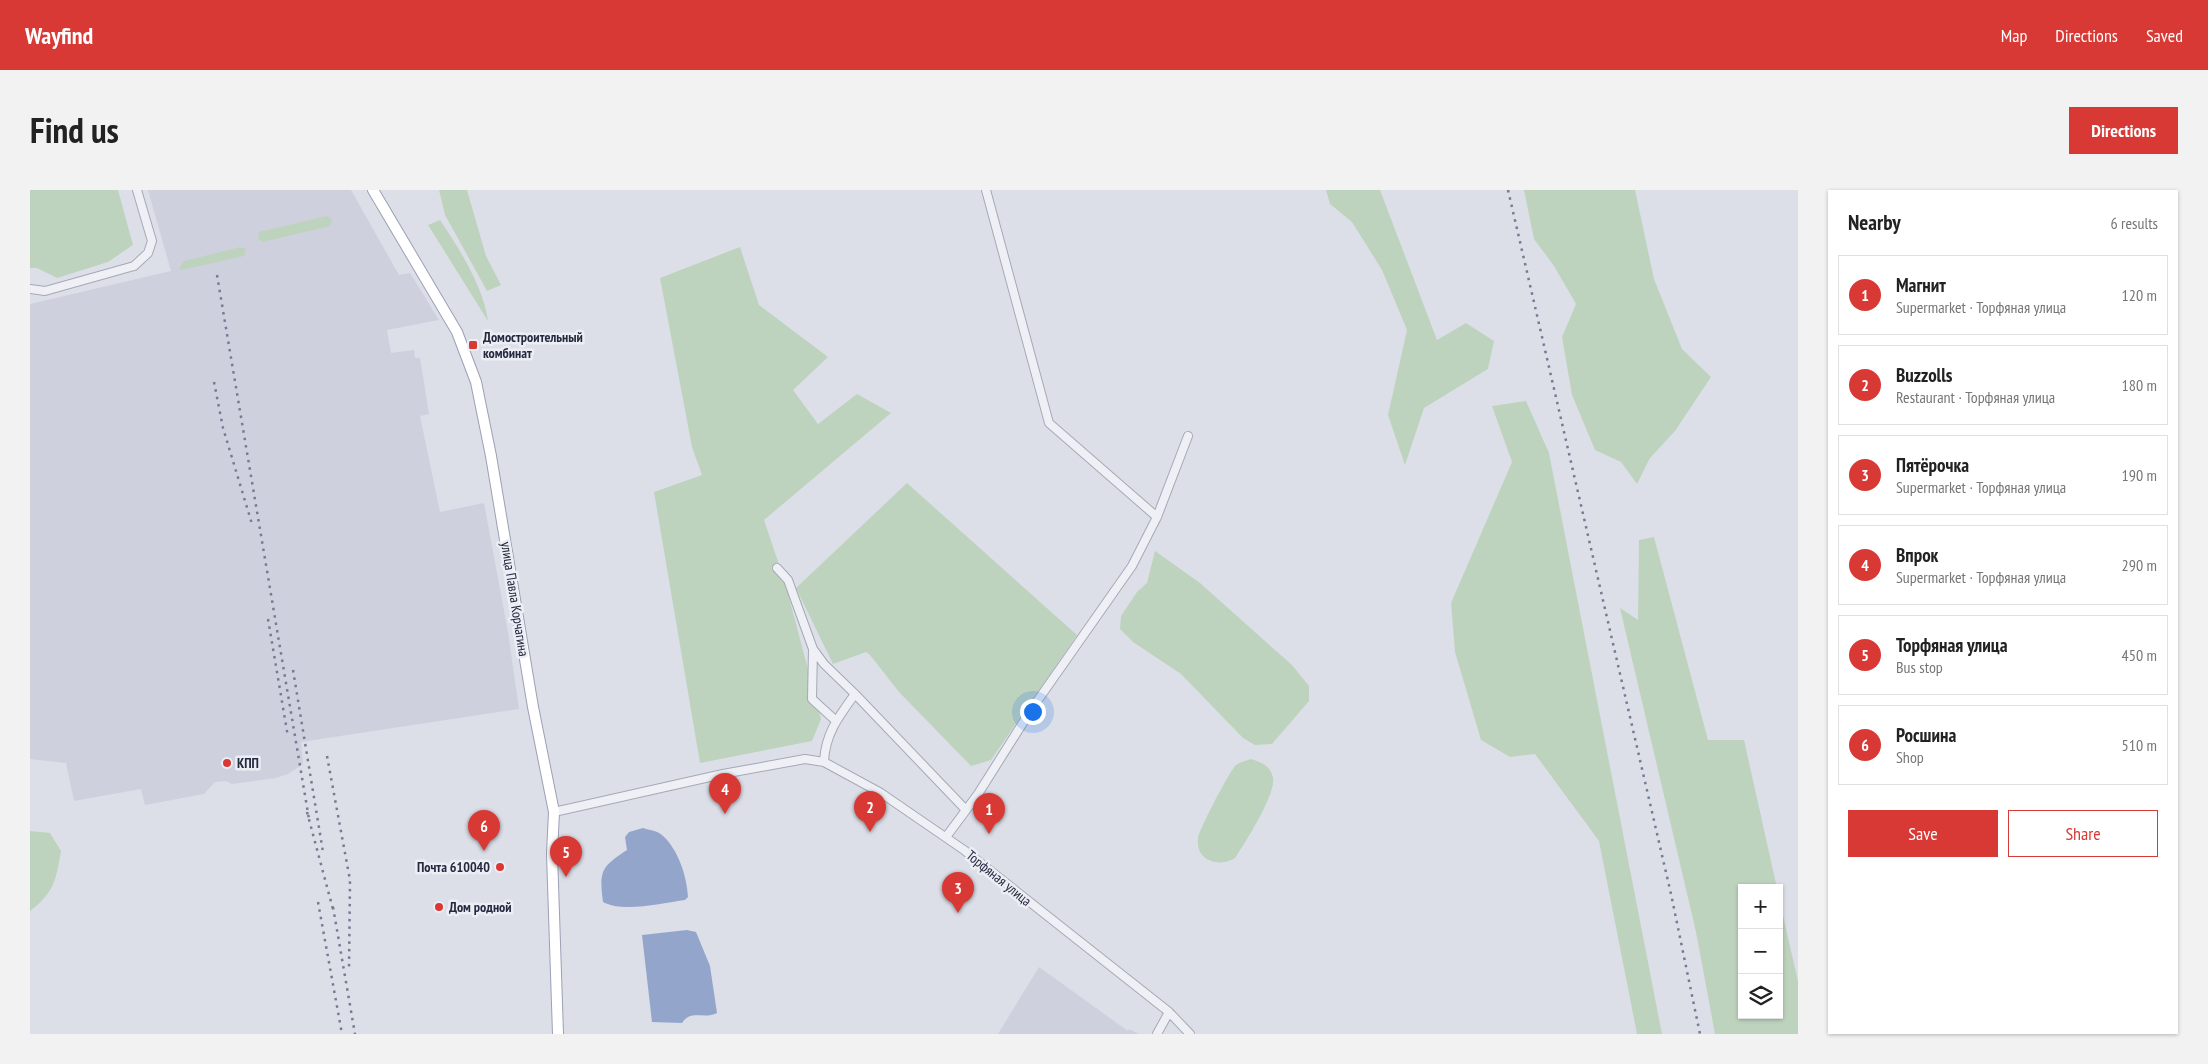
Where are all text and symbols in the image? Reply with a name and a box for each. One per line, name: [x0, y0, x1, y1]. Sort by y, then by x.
text: Wayfind: [25, 20, 93, 51]
text: Map: [2001, 24, 2027, 47]
text: Directions: [2055, 24, 2118, 47]
text: Saved: [2146, 24, 2183, 47]
text: Find us: [30, 107, 119, 153]
button: Directions: [2069, 107, 2178, 154]
text: Nearby: [1848, 209, 1901, 236]
text: 6 results: [2111, 213, 2158, 233]
text: Магнит: [1896, 273, 1946, 297]
text: 1: [1861, 285, 1869, 305]
text: 120 m: [2122, 285, 2157, 305]
text: Supermarket · Торфяная улица: [1896, 297, 2066, 317]
place label: Домостроительный комбинат: [483, 328, 583, 362]
marker: Домостроительный комбинат: [467, 339, 479, 351]
text: Buzzolls: [1896, 363, 1953, 387]
text: 2: [1861, 375, 1869, 395]
text: 180 m: [2122, 375, 2157, 395]
text: Restaurant · Торфяная улица: [1896, 387, 2055, 407]
text: Пятёрочка: [1896, 453, 1969, 477]
text: 3: [1861, 465, 1869, 485]
text: 190 m: [2122, 465, 2157, 485]
text: Supermarket · Торфяная улица: [1896, 477, 2066, 497]
street label: улица Павла Корчагина: [497, 540, 533, 658]
text: Впрок: [1896, 543, 1938, 567]
text: 4: [1861, 555, 1869, 575]
text: 290 m: [2122, 555, 2157, 575]
text: Supermarket · Торфяная улица: [1896, 567, 2066, 587]
text: Торфяная улица: [1896, 633, 2008, 657]
text: 5: [1861, 645, 1869, 665]
text: 450 m: [2122, 645, 2157, 665]
text: Bus stop: [1896, 657, 1943, 677]
your location: [1020, 699, 1046, 725]
text: Росшина: [1896, 723, 1956, 747]
text: 6: [1861, 735, 1869, 755]
text: 510 m: [2122, 735, 2157, 755]
text: Shop: [1896, 747, 1924, 767]
place label: КПП: [237, 754, 259, 772]
marker: КПП: [221, 757, 233, 769]
pin: 4: [709, 773, 741, 814]
pin: 2: [854, 791, 886, 832]
pin: 1: [973, 793, 1005, 834]
pin: 6: [468, 810, 500, 851]
button: Save: [1848, 810, 1998, 857]
button: Share: [2008, 810, 2158, 857]
pin: 5: [550, 836, 582, 877]
street label: Торфяная улица: [963, 846, 1035, 910]
place label: Почта 610040: [417, 858, 490, 876]
marker: Почта 610040: [494, 861, 506, 873]
pin: 3: [942, 872, 974, 913]
map controls: [1738, 884, 1783, 1019]
button: +: [1738, 884, 1783, 929]
place label: Дом родной: [449, 898, 512, 916]
marker: Дом родной: [433, 901, 445, 913]
button: −: [1738, 929, 1783, 974]
button: layers: [1738, 974, 1783, 1019]

